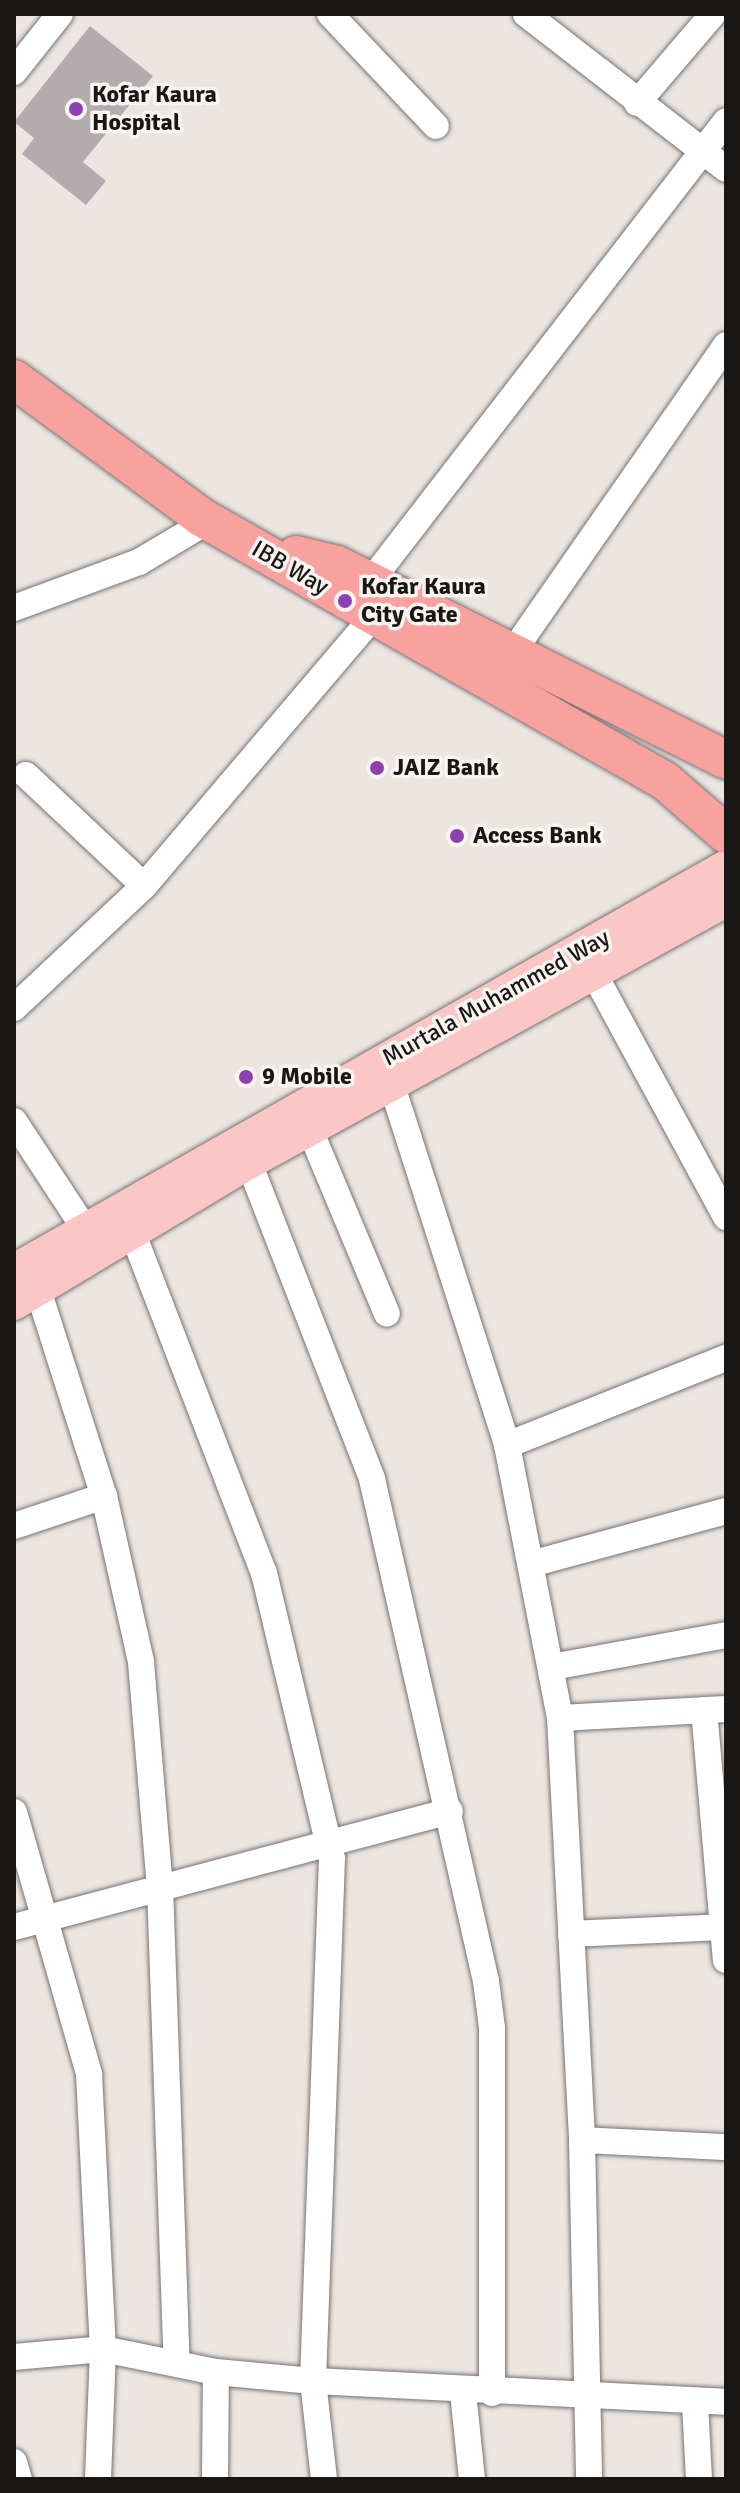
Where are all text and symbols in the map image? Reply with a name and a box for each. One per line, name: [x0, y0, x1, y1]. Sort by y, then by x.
place label: Kofar Kaura Hospital: [92, 81, 217, 137]
marker: Kofar Kaura Hospital: [67, 100, 85, 118]
street label: IBB Way: [246, 535, 334, 601]
place label: Kofar Kaura City Gate: [361, 573, 486, 629]
marker: Kofar Kaura City Gate: [336, 592, 354, 610]
place label: JAIZ Bank: [393, 754, 499, 782]
marker: JAIZ Bank: [368, 759, 386, 777]
place label: Access Bank: [473, 822, 602, 850]
marker: Access Bank: [448, 827, 466, 845]
street label: Murtala Muhammed Way: [377, 923, 615, 1073]
place label: 9 Mobile: [262, 1063, 352, 1091]
marker: 9 Mobile: [237, 1068, 255, 1086]

